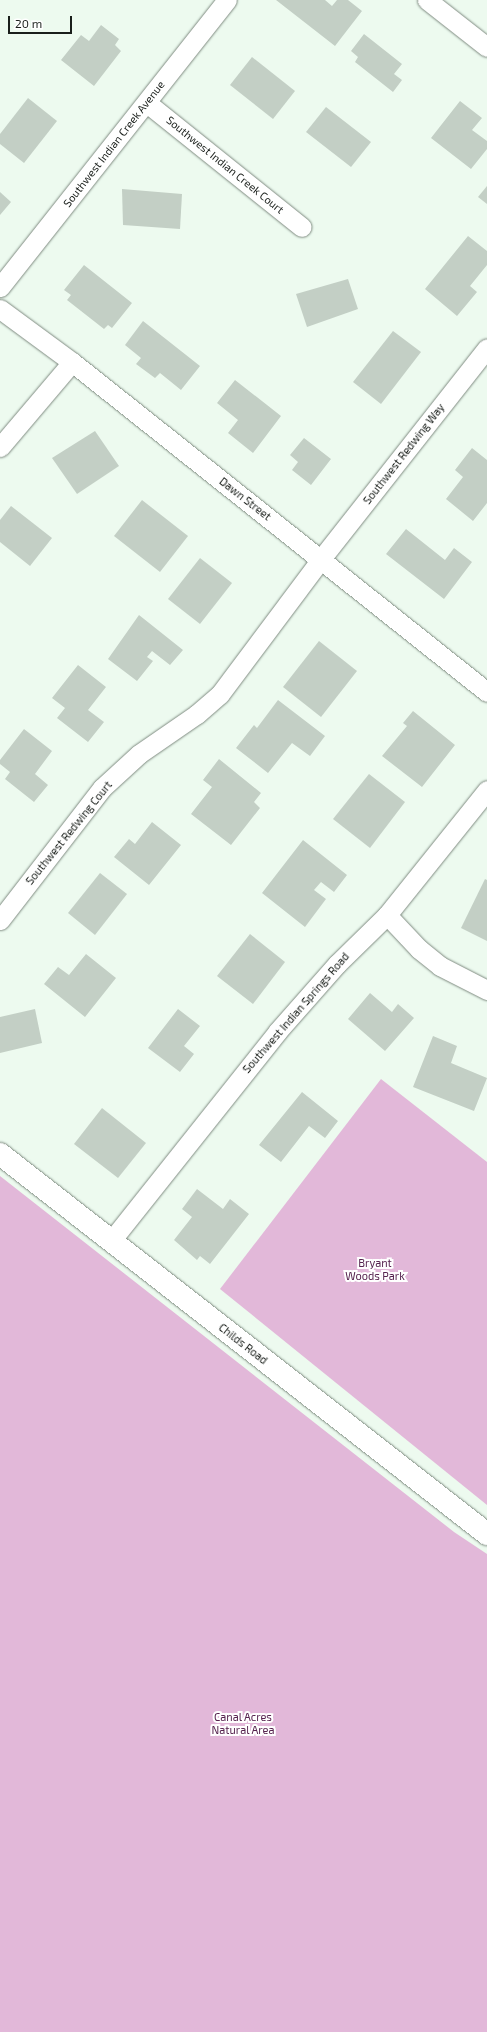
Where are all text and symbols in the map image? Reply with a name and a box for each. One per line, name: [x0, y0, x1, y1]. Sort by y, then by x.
scale bar: [10, 8, 74, 34]
text: 20 m: [15, 16, 42, 30]
street label: Southwest Indian Creek Avenue: [61, 78, 167, 210]
street label: Southwest Indian Creek Court: [164, 113, 286, 217]
street label: Southwest Redwing Way: [361, 401, 447, 507]
street label: Dawn Street: [217, 475, 273, 523]
street label: Southwest Redwing Court: [23, 779, 115, 887]
street label: Southwest Indian Springs Road: [240, 950, 352, 1076]
park label: Bryant Woods Park: [345, 1257, 405, 1283]
street label: Childs Road: [216, 1321, 270, 1367]
park label: Canal Acres Natural Area: [211, 1711, 275, 1737]

